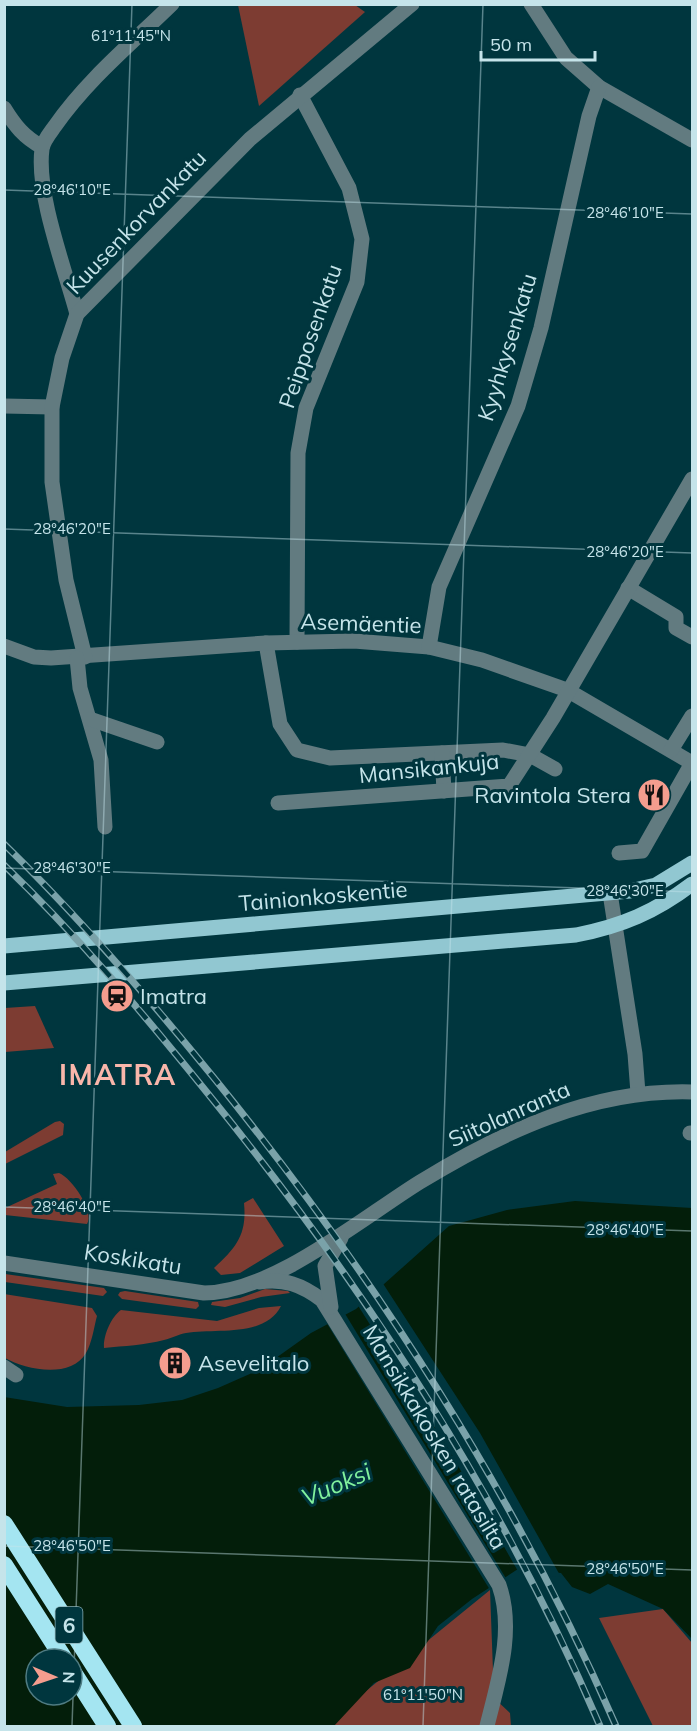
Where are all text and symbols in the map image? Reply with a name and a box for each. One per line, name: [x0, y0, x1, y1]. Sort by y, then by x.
scale bar: [481, 24, 595, 62]
text: 61°11'45"N: [91, 26, 171, 45]
text: 50 m: [490, 33, 532, 56]
street label: Kuusenkorvankatu: [60, 144, 212, 300]
text: 28°46'10"E: [33, 180, 111, 199]
text: 28°46'10"E: [586, 203, 664, 222]
street label: Peipposenkatu: [272, 260, 348, 412]
street label: Kyyhkysenkatu: [471, 270, 543, 424]
text: 28°46'20"E: [33, 519, 111, 538]
text: 28°46'20"E: [586, 542, 664, 561]
street label: Asemäentie: [300, 607, 422, 639]
street label: Mansikankuja: [357, 747, 501, 789]
restaurant icon: Ravintola Stera: [636, 777, 672, 813]
place label: Ravintola Stera: [474, 781, 631, 809]
text: 28°46'30"E: [33, 858, 111, 877]
street label: Tainionkoskentie: [238, 875, 408, 917]
text: 28°46'30"E: [586, 881, 664, 900]
station icon: Imatra: [99, 978, 135, 1014]
place label: Imatra: [140, 982, 207, 1010]
district label: IMATRA: [59, 1057, 177, 1092]
street label: Siitolanranta: [444, 1075, 574, 1153]
text: 28°46'40"E: [33, 1197, 111, 1216]
text: 28°46'40"E: [586, 1220, 664, 1239]
street label: Koskikatu: [82, 1237, 184, 1281]
street label: Mansikkakosken ratasilta: [357, 1320, 513, 1554]
building icon: Asevelitalo: [157, 1345, 193, 1381]
place label: Asevelitalo: [198, 1349, 309, 1377]
water label: Vuoksi: [297, 1456, 376, 1512]
text: 28°46'50"E: [33, 1536, 111, 1555]
text: 28°46'50"E: [586, 1559, 664, 1578]
road number: 6: [56, 1607, 82, 1643]
north arrow: [24, 1647, 84, 1707]
text: N: [59, 1671, 79, 1684]
text: 61°11'50"N: [383, 1685, 463, 1704]

